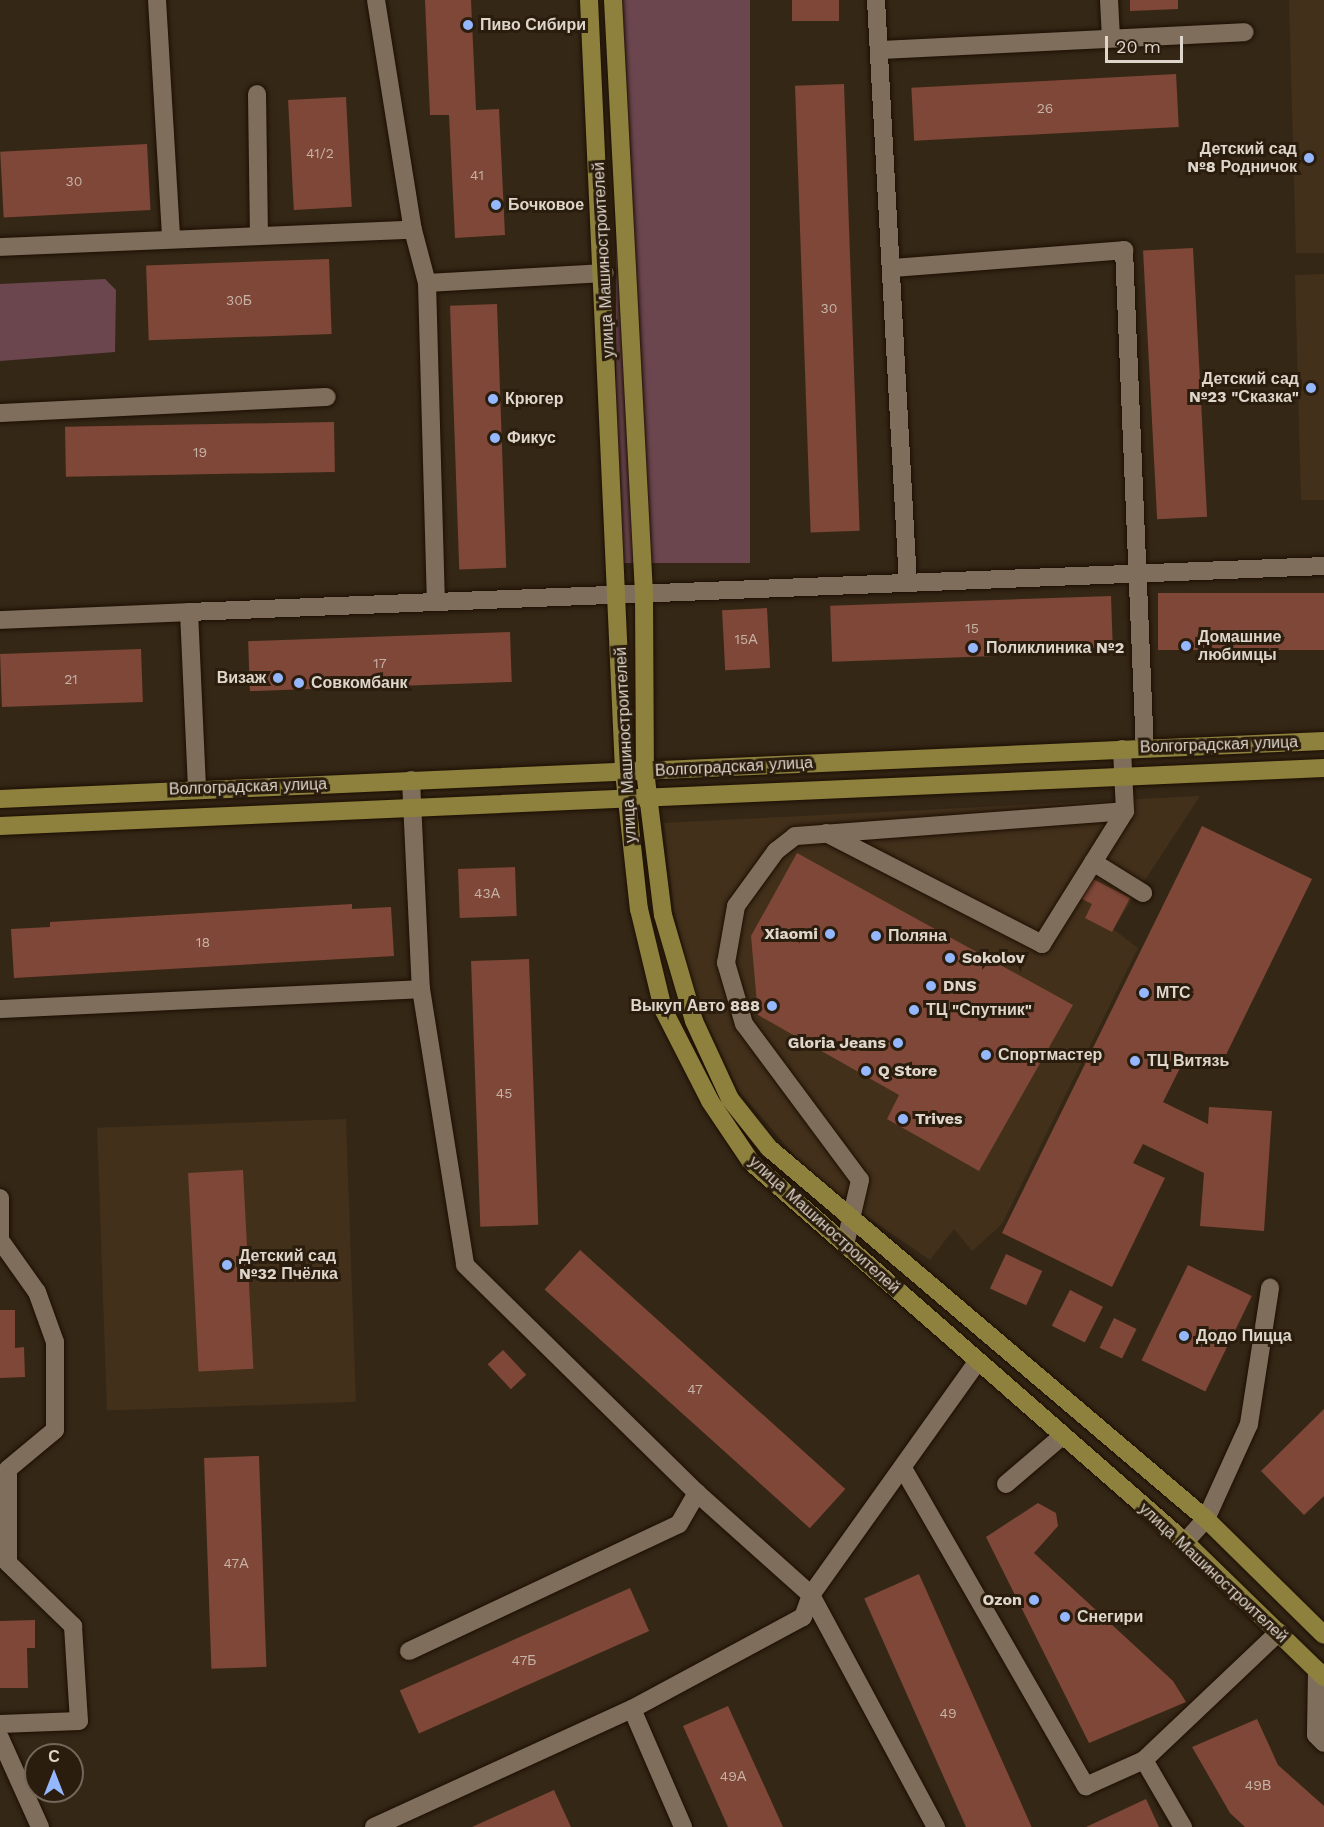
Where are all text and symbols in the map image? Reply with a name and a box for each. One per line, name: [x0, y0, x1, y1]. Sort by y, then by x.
place label: Пиво Сибири: [480, 15, 586, 35]
marker: Пиво Сибири: [461, 18, 475, 32]
scale bar: [1108, 24, 1186, 62]
text: 20 m: [1116, 36, 1161, 57]
house number: 26: [1037, 100, 1053, 116]
place label: Детский сад №8 Родничок: [1187, 139, 1297, 177]
house number: 41/2: [306, 145, 334, 161]
marker: Детский сад №8 Родничок: [1302, 151, 1316, 165]
street label: улица Машиностроителей: [589, 162, 619, 358]
house number: 41: [470, 167, 484, 183]
house number: 30: [66, 173, 82, 189]
place label: Бочковое: [508, 195, 584, 215]
marker: Бочковое: [489, 198, 503, 212]
house number: 30Б: [226, 292, 252, 308]
house number: 30: [821, 300, 837, 316]
place label: Детский сад №23 "Сказка": [1189, 369, 1299, 407]
marker: Детский сад №23 "Сказка": [1304, 381, 1318, 395]
place label: Крюгер: [505, 389, 564, 409]
marker: Крюгер: [486, 392, 500, 406]
place label: Фикус: [507, 428, 556, 448]
marker: Фикус: [488, 431, 502, 445]
house number: 19: [193, 444, 207, 460]
house number: 15: [965, 620, 979, 636]
place label: Домашние любимцы: [1198, 627, 1281, 665]
house number: 15А: [735, 631, 757, 647]
place label: Поликлиника №2: [986, 638, 1124, 658]
marker: Поликлиника №2: [964, 639, 982, 657]
marker: Домашние любимцы: [1179, 639, 1193, 653]
street label: улица Машиностроителей: [611, 647, 641, 843]
house number: 17: [373, 655, 387, 671]
place label: Визаж: [217, 668, 266, 688]
house number: 21: [64, 671, 78, 687]
marker: Визаж: [271, 671, 285, 685]
place label: Совкомбанк: [311, 673, 408, 693]
marker: Совкомбанк: [292, 676, 306, 690]
street label: Волгоградская улица: [1140, 733, 1298, 757]
street label: Волгоградская улица: [654, 753, 814, 781]
street label: Волгоградская улица: [169, 775, 327, 799]
house number: 43А: [474, 885, 500, 901]
place label: Xiaomi: [764, 924, 818, 944]
place label: Поляна: [888, 926, 947, 946]
marker: Xiaomi: [823, 927, 837, 941]
marker: Поляна: [869, 929, 883, 943]
house number: 18: [196, 934, 210, 950]
place label: Sokolov: [962, 948, 1025, 968]
marker: Sokolov: [943, 951, 957, 965]
place label: DNS: [943, 976, 977, 996]
marker: DNS: [924, 979, 938, 993]
place label: МТС: [1156, 983, 1191, 1003]
marker: МТС: [1137, 986, 1151, 1000]
place label: Выкуп Авто 888: [630, 996, 760, 1016]
marker: Выкуп Авто 888: [765, 999, 779, 1013]
place label: ТЦ "Спутник": [926, 1000, 1032, 1020]
marker: ТЦ "Спутник": [907, 1003, 921, 1017]
place label: Gloria Jeans: [787, 1033, 886, 1053]
marker: Gloria Jeans: [891, 1036, 905, 1050]
place label: Спортмастер: [998, 1045, 1102, 1065]
marker: Спортмастер: [979, 1048, 993, 1062]
place label: ТЦ Витязь: [1147, 1051, 1229, 1071]
marker: ТЦ Витязь: [1128, 1054, 1142, 1068]
place label: Q Store: [878, 1061, 937, 1081]
marker: Q Store: [859, 1064, 873, 1078]
house number: 45: [496, 1085, 512, 1101]
place label: Trives: [915, 1109, 963, 1129]
marker: Trives: [896, 1112, 910, 1126]
street label: улица Машиностроителей: [745, 1152, 903, 1298]
place label: Детский сад №32 Пчёлка: [239, 1246, 338, 1284]
marker: Детский сад №32 Пчёлка: [220, 1258, 234, 1272]
place label: Додо Пицца: [1196, 1326, 1292, 1346]
marker: Додо Пицца: [1177, 1329, 1191, 1343]
house number: 47: [687, 1381, 703, 1397]
street label: улица Машиностроителей: [1135, 1499, 1291, 1647]
house number: 47А: [223, 1555, 249, 1571]
place label: Ozon: [983, 1590, 1022, 1610]
marker: Ozon: [1027, 1593, 1041, 1607]
place label: Снегири: [1077, 1607, 1143, 1627]
marker: Снегири: [1058, 1610, 1072, 1624]
house number: 47Б: [512, 1652, 536, 1668]
house number: 49: [939, 1705, 957, 1721]
north arrow: [24, 1743, 84, 1803]
text: С: [48, 1747, 60, 1766]
house number: 49А: [720, 1768, 746, 1784]
house number: 49В: [1245, 1777, 1271, 1793]

